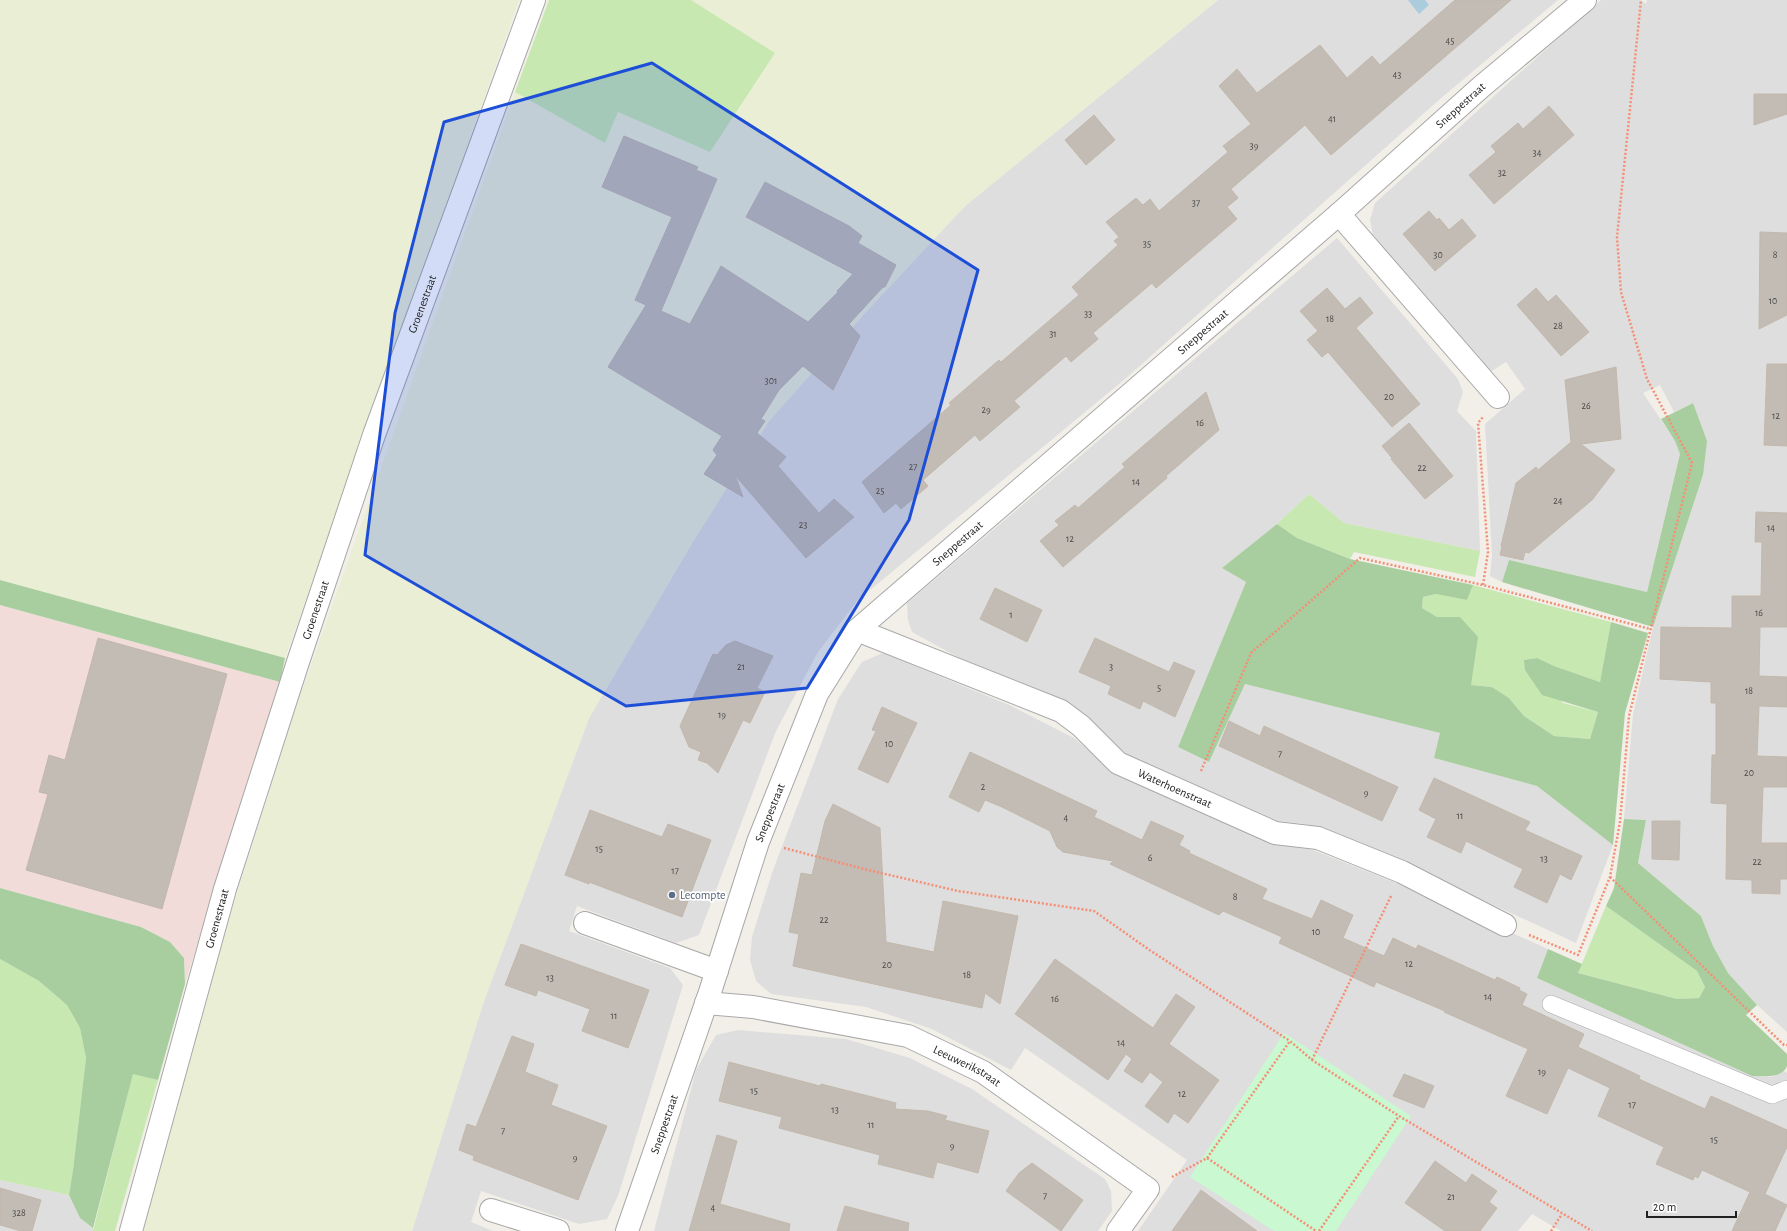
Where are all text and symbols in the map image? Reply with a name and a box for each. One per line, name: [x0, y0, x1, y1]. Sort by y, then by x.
house number: 45: [1446, 36, 1455, 46]
house number: 43: [1393, 70, 1401, 80]
street label: Sneppestraat: [1433, 80, 1488, 130]
house number: 41: [1328, 114, 1336, 124]
house number: 39: [1250, 141, 1259, 151]
house number: 34: [1533, 148, 1542, 158]
house number: 32: [1498, 168, 1507, 178]
house number: 37: [1192, 198, 1200, 208]
house number: 35: [1143, 239, 1151, 249]
house number: 30: [1433, 250, 1443, 260]
house number: 8: [1773, 250, 1778, 260]
street label: Groenestraat: [406, 273, 438, 335]
house number: 10: [1769, 296, 1777, 306]
street label: Sneppestraat: [1175, 307, 1230, 356]
house number: 33: [1084, 309, 1092, 319]
house number: 18: [1326, 314, 1334, 324]
house number: 28: [1553, 321, 1563, 331]
house number: 31: [1049, 329, 1057, 339]
house number: 301: [765, 376, 777, 386]
house number: 20: [1384, 392, 1394, 402]
house number: 26: [1581, 401, 1591, 411]
house number: 29: [981, 405, 991, 415]
house number: 12: [1772, 411, 1780, 421]
house number: 16: [1196, 418, 1204, 428]
house number: 27: [909, 462, 917, 472]
house number: 22: [1417, 463, 1427, 473]
house number: 14: [1132, 477, 1140, 487]
house number: 25: [876, 486, 884, 496]
house number: 24: [1553, 496, 1563, 506]
street label: Sneppestraat: [930, 518, 985, 568]
house number: 23: [799, 520, 807, 530]
house number: 14: [1767, 523, 1775, 533]
house number: 12: [1066, 534, 1074, 544]
street label: Groenestraat: [300, 579, 331, 641]
house number: 16: [1755, 608, 1763, 618]
house number: 1: [1009, 610, 1013, 620]
house number: 21: [737, 662, 745, 672]
house number: 3: [1109, 662, 1113, 672]
house number: 5: [1157, 683, 1161, 693]
house number: 18: [1745, 686, 1753, 696]
house number: 19: [718, 710, 726, 720]
house number: 10: [885, 739, 893, 749]
house number: 7: [1278, 749, 1282, 759]
street label: Waterhoenstraat: [1136, 767, 1214, 810]
house number: 20: [1744, 768, 1754, 778]
street label: Sneppestraat: [753, 782, 787, 844]
house number: 2: [981, 782, 986, 792]
house number: 9: [1364, 788, 1369, 798]
house number: 11: [1457, 811, 1463, 821]
house number: 4: [1064, 813, 1069, 823]
house number: 15: [595, 844, 603, 854]
house number: 6: [1148, 853, 1153, 863]
house number: 13: [1540, 854, 1548, 864]
house number: 22: [1752, 857, 1762, 867]
house number: 17: [671, 866, 679, 876]
street label: Groenestraat: [203, 887, 231, 950]
place label: Lecompte: [680, 889, 726, 901]
marker: Lecompte: [667, 890, 677, 900]
house number: 8: [1233, 892, 1238, 902]
house number: 22: [819, 915, 829, 925]
house number: 10: [1312, 927, 1320, 937]
house number: 12: [1405, 959, 1413, 969]
house number: 20: [882, 960, 892, 970]
house number: 18: [963, 970, 971, 980]
house number: 13: [546, 973, 554, 983]
house number: 14: [1484, 992, 1492, 1002]
house number: 16: [1051, 994, 1059, 1004]
house number: 11: [611, 1011, 617, 1021]
house number: 14: [1117, 1038, 1125, 1048]
street label: Leeuwerikstraat: [931, 1043, 1003, 1089]
house number: 19: [1538, 1067, 1546, 1077]
house number: 15: [750, 1086, 758, 1096]
house number: 12: [1178, 1089, 1186, 1099]
street label: Sneppestraat: [648, 1093, 680, 1156]
house number: 17: [1628, 1100, 1636, 1110]
house number: 13: [831, 1105, 839, 1115]
house number: 11: [868, 1120, 874, 1130]
house number: 7: [501, 1126, 505, 1136]
house number: 15: [1710, 1135, 1718, 1145]
house number: 9: [950, 1141, 955, 1151]
house number: 9: [573, 1153, 578, 1163]
house number: 7: [1043, 1191, 1047, 1201]
house number: 21: [1447, 1192, 1455, 1202]
scale bar: [1647, 1193, 1736, 1219]
text: 20 m: [1653, 1201, 1676, 1213]
house number: 4: [711, 1203, 716, 1213]
house number: 328: [12, 1208, 26, 1218]

